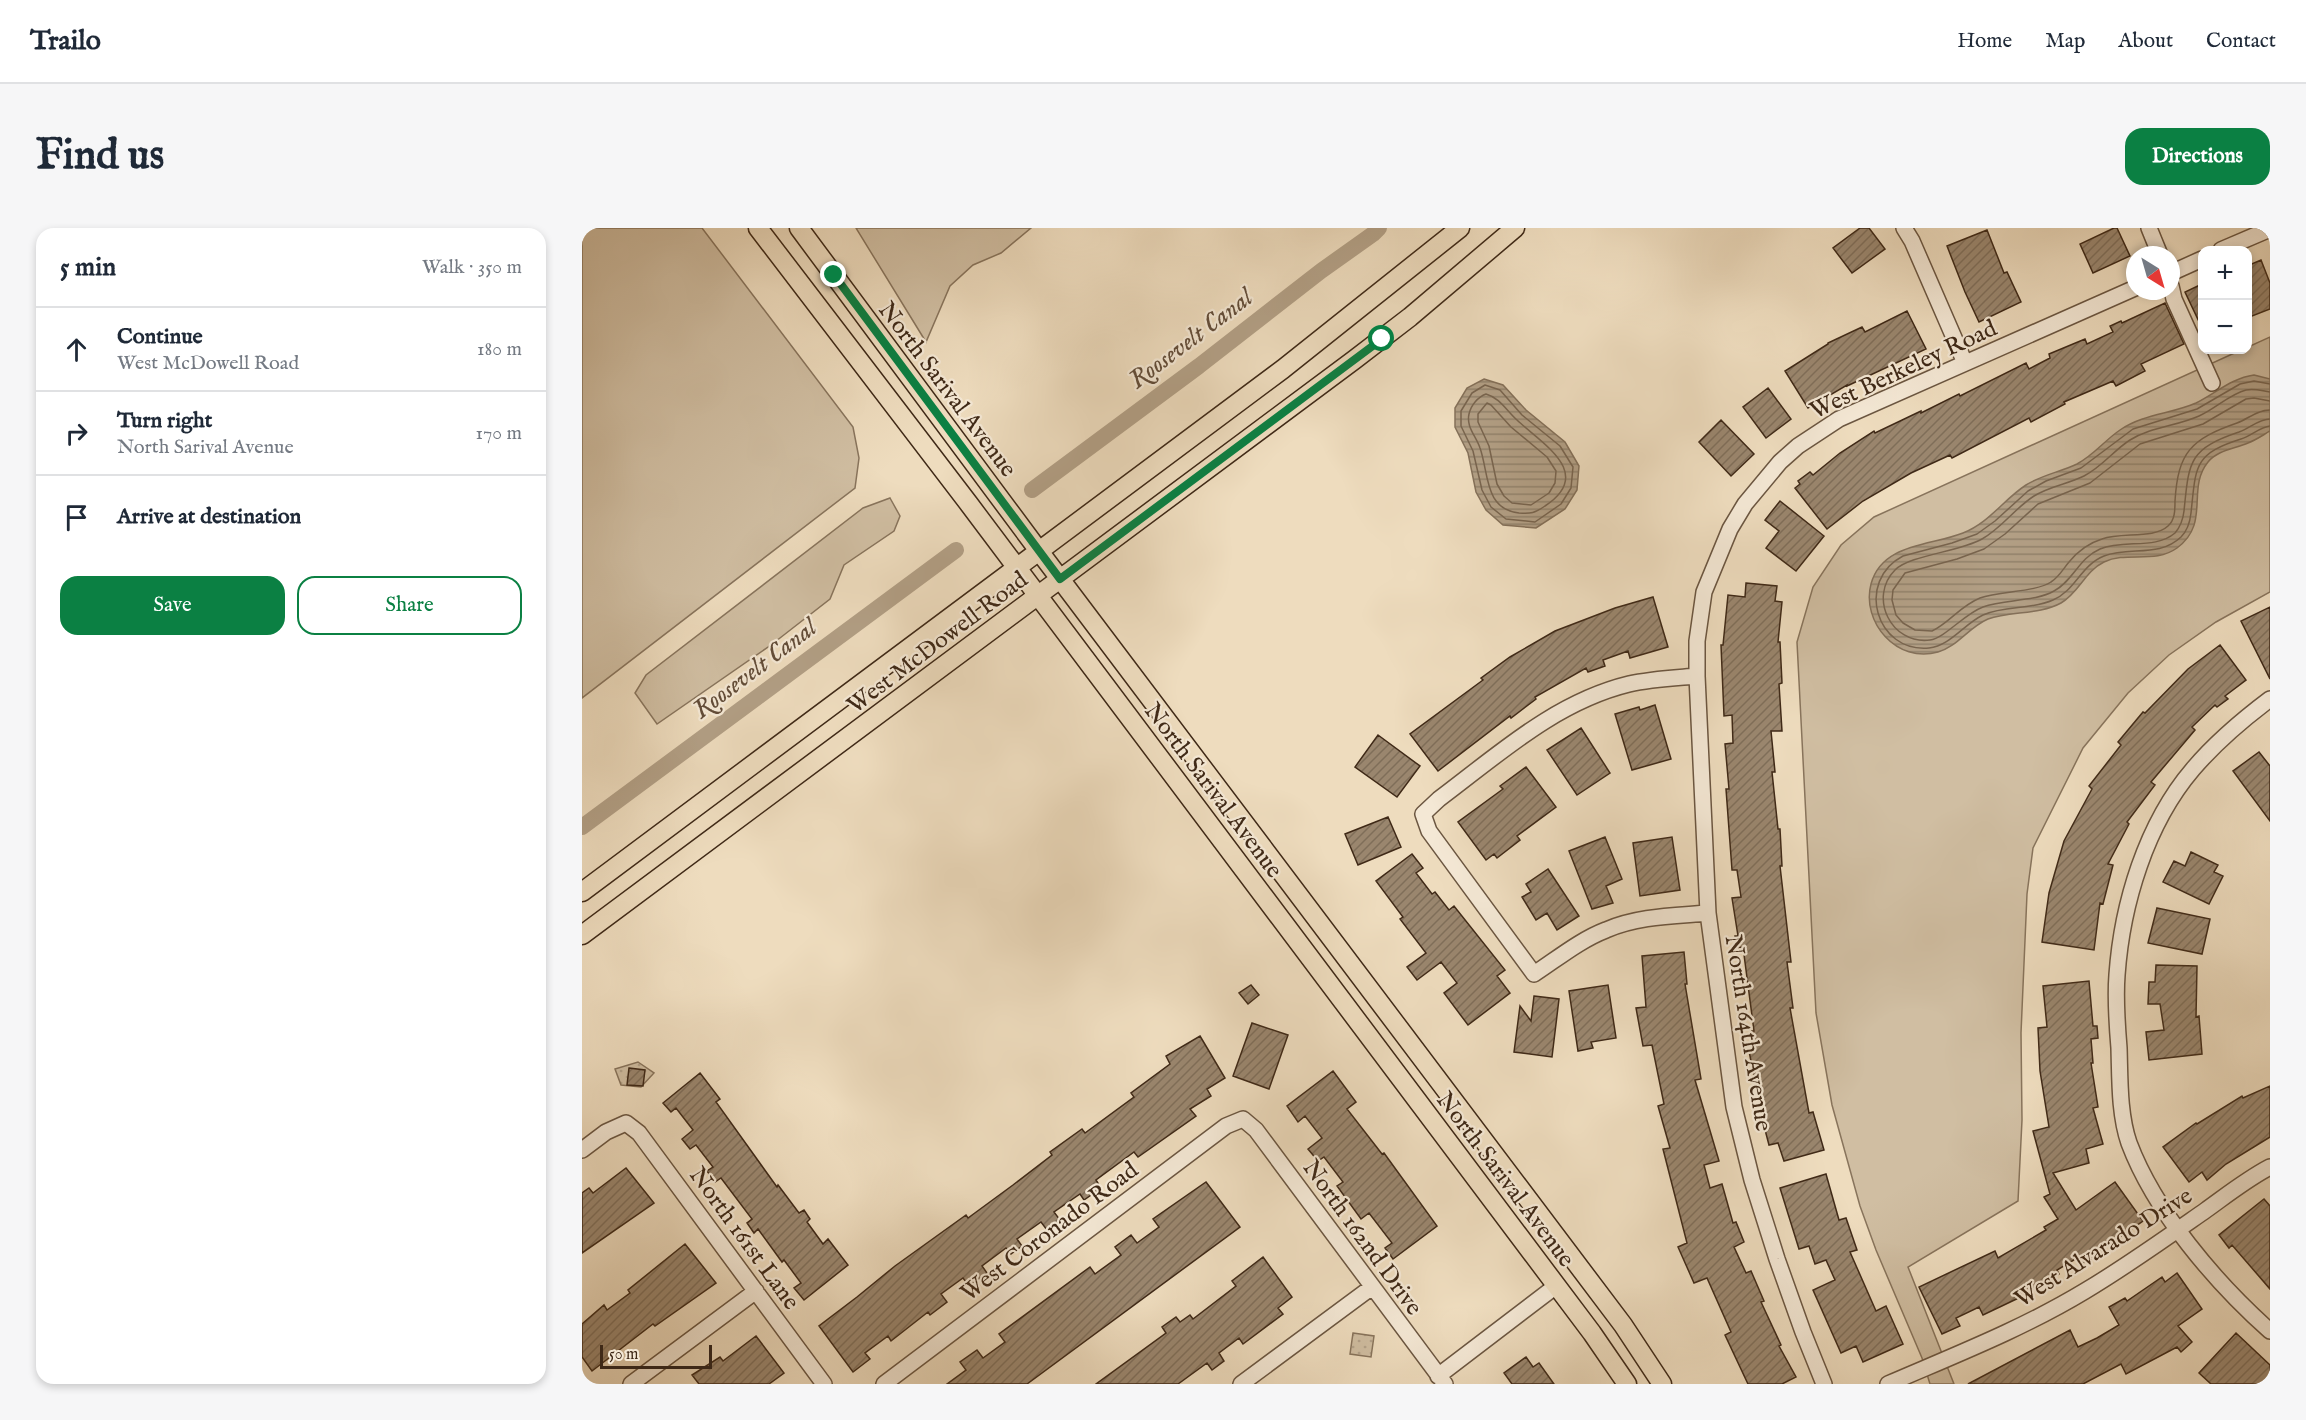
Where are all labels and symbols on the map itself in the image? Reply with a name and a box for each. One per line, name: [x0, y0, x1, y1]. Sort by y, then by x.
north arrow: [2126, 246, 2180, 300]
route end: [820, 261, 846, 287]
water label: Roosevelt Canal: [1122, 281, 1261, 397]
street label: North Sarival Avenue: [871, 296, 1023, 484]
street label: West Berkeley Road: [1805, 313, 2002, 427]
route start: [1368, 325, 1394, 351]
street label: West McDowell Road: [841, 565, 1035, 721]
water label: Roosevelt Canal: [686, 611, 825, 727]
street label: North Sarival Avenue: [1137, 697, 1289, 885]
street label: North 164th Avenue: [1717, 933, 1778, 1134]
street label: North Sarival Avenue: [1429, 1086, 1581, 1274]
street label: North 162nd Drive: [1295, 1154, 1429, 1322]
street label: West Coronado Road: [955, 1155, 1145, 1309]
street label: North 161st Lane: [682, 1161, 806, 1316]
street label: West Alvarado Drive: [2009, 1181, 2199, 1315]
scale bar: [600, 1342, 712, 1370]

